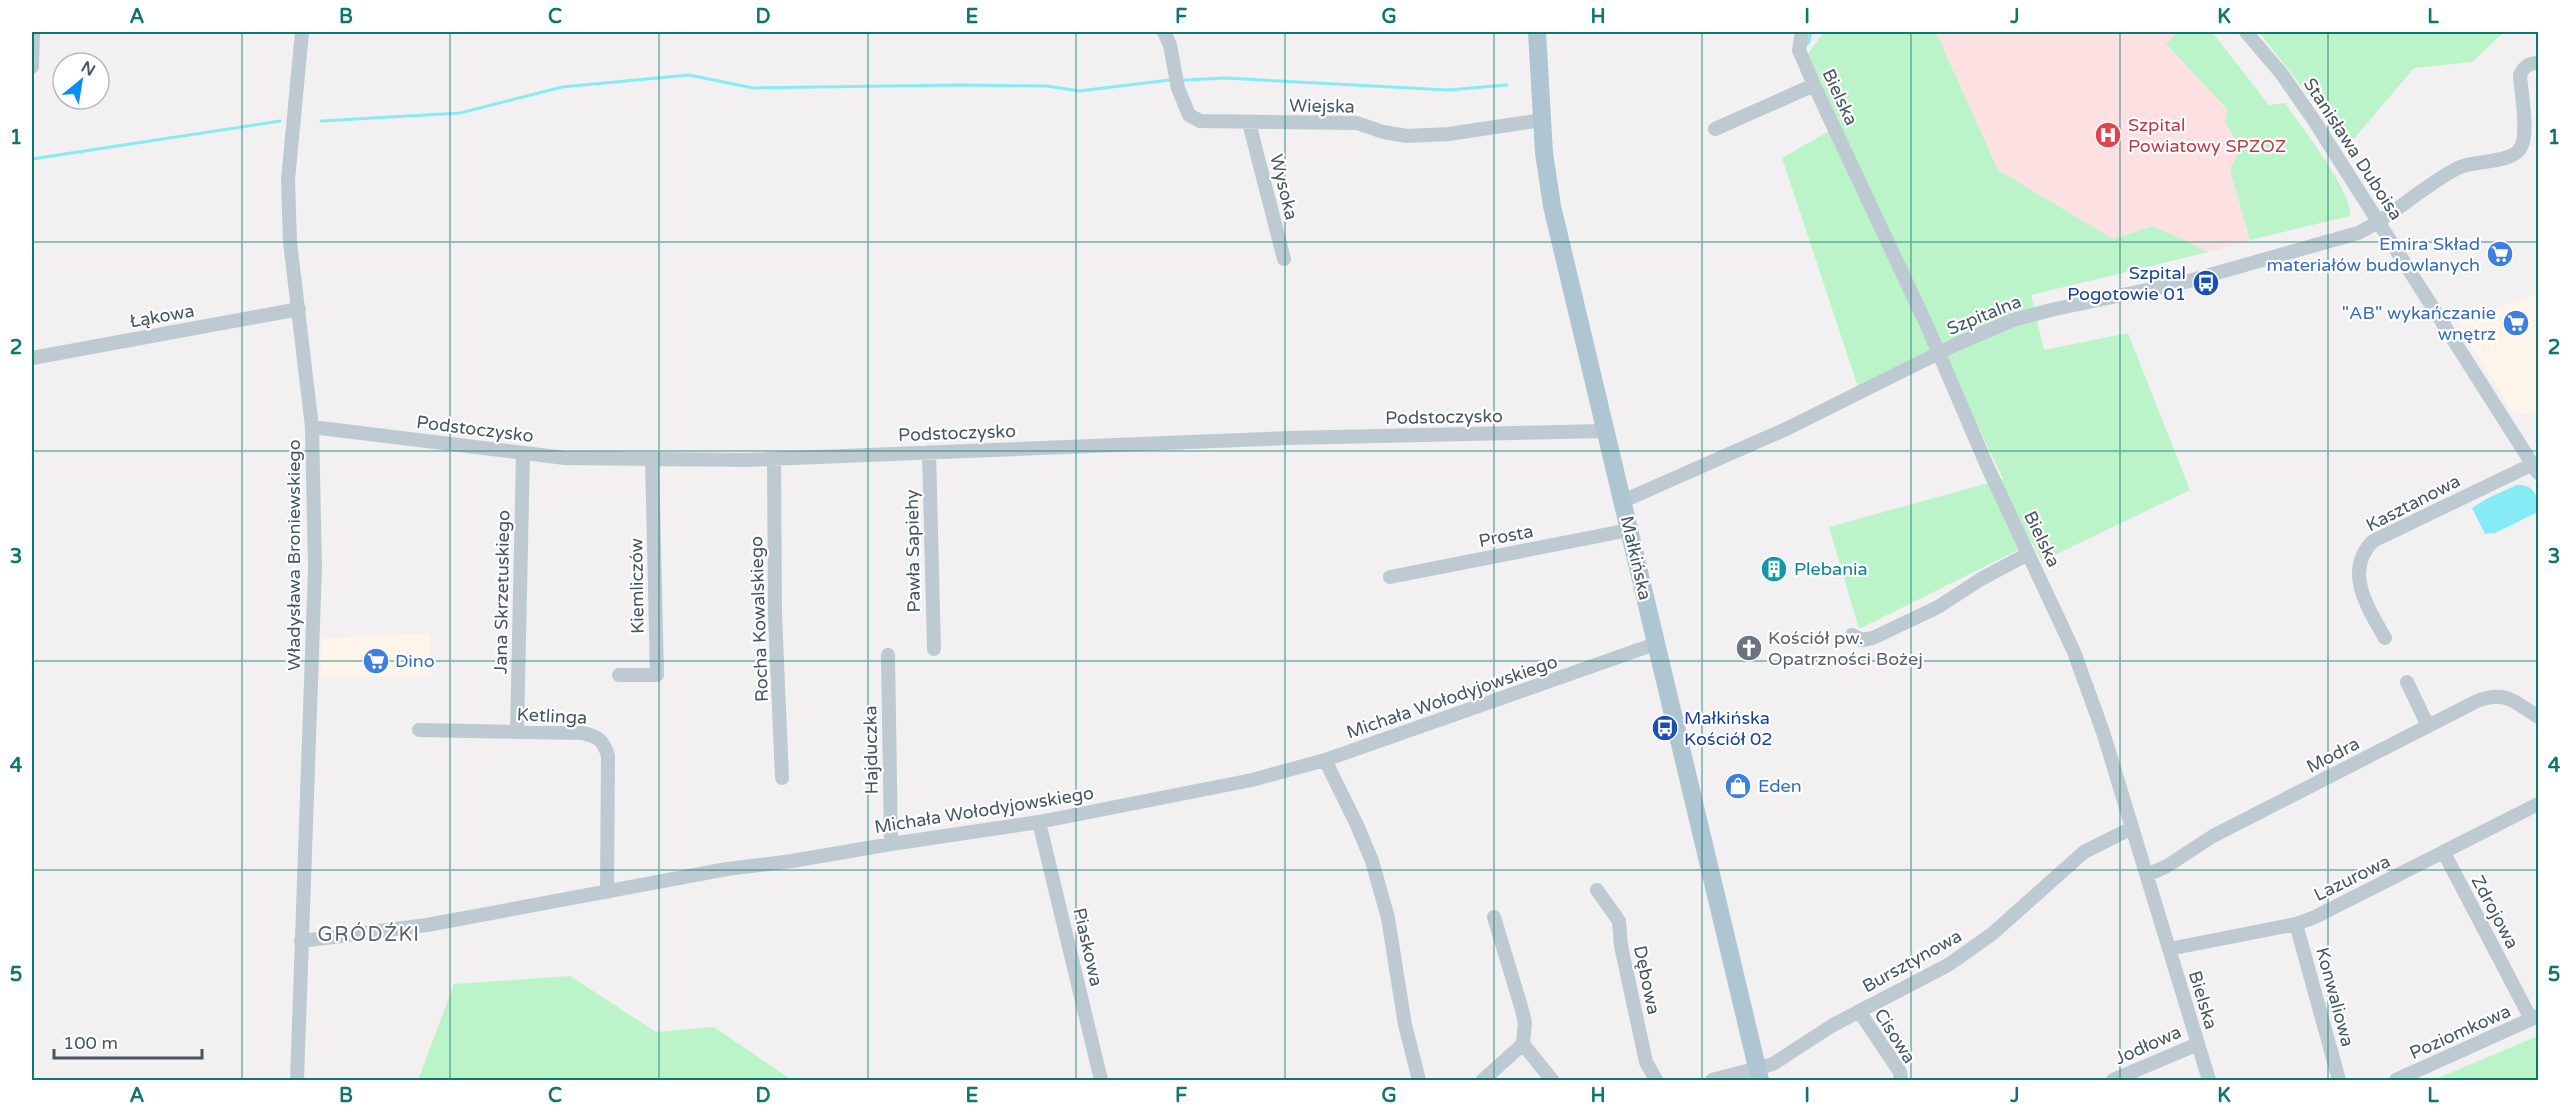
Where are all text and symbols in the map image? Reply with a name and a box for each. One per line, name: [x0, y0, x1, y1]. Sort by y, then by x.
text: A: [130, 5, 145, 29]
text: B: [339, 5, 353, 29]
text: C: [548, 5, 562, 29]
text: D: [755, 5, 771, 29]
text: E: [966, 5, 979, 29]
text: F: [1175, 5, 1187, 29]
text: G: [1381, 5, 1397, 29]
text: H: [1590, 5, 1606, 29]
text: I: [1804, 5, 1810, 29]
text: J: [2009, 5, 2020, 29]
text: K: [2217, 5, 2231, 29]
text: L: [2427, 5, 2439, 29]
north arrow: [51, 51, 111, 111]
text: N: [77, 57, 99, 81]
street label: Bielska: [1817, 65, 1863, 129]
street label: Stanisława Duboisa: [2299, 74, 2407, 224]
street label: Wiejska: [1289, 94, 1355, 118]
place label: Szpital Powiatowy SPZOZ: [2128, 114, 2286, 157]
hospital icon: Szpital Powiatowy SPZOZ: [2093, 120, 2123, 150]
text: 1: [10, 126, 22, 150]
text: 1: [2548, 126, 2560, 150]
street label: Wysoka: [1265, 152, 1303, 222]
place label: Emira Skład materiałów budowlanych: [2266, 233, 2480, 276]
supermarket icon: Emira Skład materiałów budowlanych: [2485, 239, 2515, 269]
place label: Szpital Pogotowie 01: [2067, 262, 2186, 305]
bus stop icon: Szpital Pogotowie 01: [2191, 268, 2221, 298]
street label: Szpitalna: [1944, 290, 2024, 340]
street label: Łąkowa: [128, 300, 196, 332]
place label: "AB" wykańczanie wnętrz: [2342, 302, 2496, 345]
supermarket icon: "AB" wykańczanie wnętrz: [2501, 308, 2531, 338]
text: 2: [10, 336, 22, 360]
text: 2: [2548, 336, 2560, 360]
street label: Podstoczysko: [1385, 405, 1503, 429]
street label: Podstoczysko: [415, 411, 535, 447]
street label: Podstoczysko: [898, 420, 1016, 446]
street label: Władysława Broniewskiego: [283, 439, 305, 671]
street label: Kasztanowa: [2362, 470, 2464, 536]
street label: Pawła Sapiehy: [901, 489, 925, 613]
street label: Bielska: [2019, 507, 2065, 571]
street label: Jana Skrzetuskiego: [490, 510, 514, 674]
street label: Małkińska: [1616, 514, 1656, 602]
street label: Prosta: [1477, 520, 1535, 552]
street label: Rocha Kowalskiego: [745, 536, 773, 702]
street label: Kiemliczów: [625, 538, 649, 634]
text: 3: [10, 545, 22, 569]
text: 3: [2548, 545, 2560, 569]
building icon: Plebania: [1759, 554, 1789, 584]
place label: Plebania: [1794, 558, 1868, 580]
place label: Kościół pw. Opatrzności Bożej: [1768, 627, 1923, 670]
church icon: Kościół pw. Opatrzności Bożej: [1734, 633, 1764, 663]
supermarket icon: Dino: [361, 646, 391, 676]
place label: Dino: [395, 650, 435, 672]
street label: Michała Wołodyjowskiego: [1344, 650, 1561, 744]
street label: Ketlinga: [516, 703, 588, 729]
street label: Hajduczka: [859, 705, 883, 795]
place label: Małkińska Kościół 02: [1684, 707, 1773, 750]
bus stop icon: Małkińska Kościół 02: [1650, 713, 1680, 743]
street label: Modra: [2303, 732, 2363, 778]
text: 4: [10, 754, 23, 778]
text: 4: [2548, 754, 2561, 778]
shop icon: Eden: [1723, 771, 1753, 801]
place label: Eden: [1758, 775, 1802, 797]
street label: Michała Wołodyjowskiego: [873, 782, 1095, 838]
street label: Lazurowa: [2310, 850, 2394, 906]
street label: Zdrojowa: [2466, 871, 2524, 953]
street label: Piaskowa: [1068, 906, 1108, 988]
district label: GRÓDŹKI: [318, 922, 421, 947]
street label: Bursztynowa: [1858, 925, 1966, 997]
street label: Dębowa: [1629, 944, 1665, 1016]
street label: Konwaliowa: [2311, 945, 2359, 1049]
text: 5: [10, 963, 22, 987]
text: 5: [2548, 963, 2560, 987]
street label: Bielska: [2184, 968, 2222, 1032]
street label: Poziomkowa: [2406, 1000, 2514, 1064]
street label: Cisowa: [1870, 1004, 1920, 1068]
street label: Jodłowa: [2111, 1021, 2185, 1069]
scale bar: [54, 1022, 202, 1060]
text: 100 m: [63, 1032, 118, 1054]
text: A: [130, 1084, 145, 1108]
text: B: [339, 1084, 353, 1108]
text: C: [548, 1084, 562, 1108]
text: D: [755, 1084, 771, 1108]
text: E: [966, 1084, 979, 1108]
text: F: [1175, 1084, 1187, 1108]
text: G: [1381, 1084, 1397, 1108]
text: H: [1590, 1084, 1606, 1108]
text: I: [1804, 1084, 1810, 1108]
text: J: [2009, 1084, 2020, 1108]
text: K: [2217, 1084, 2231, 1108]
text: L: [2427, 1084, 2439, 1108]

